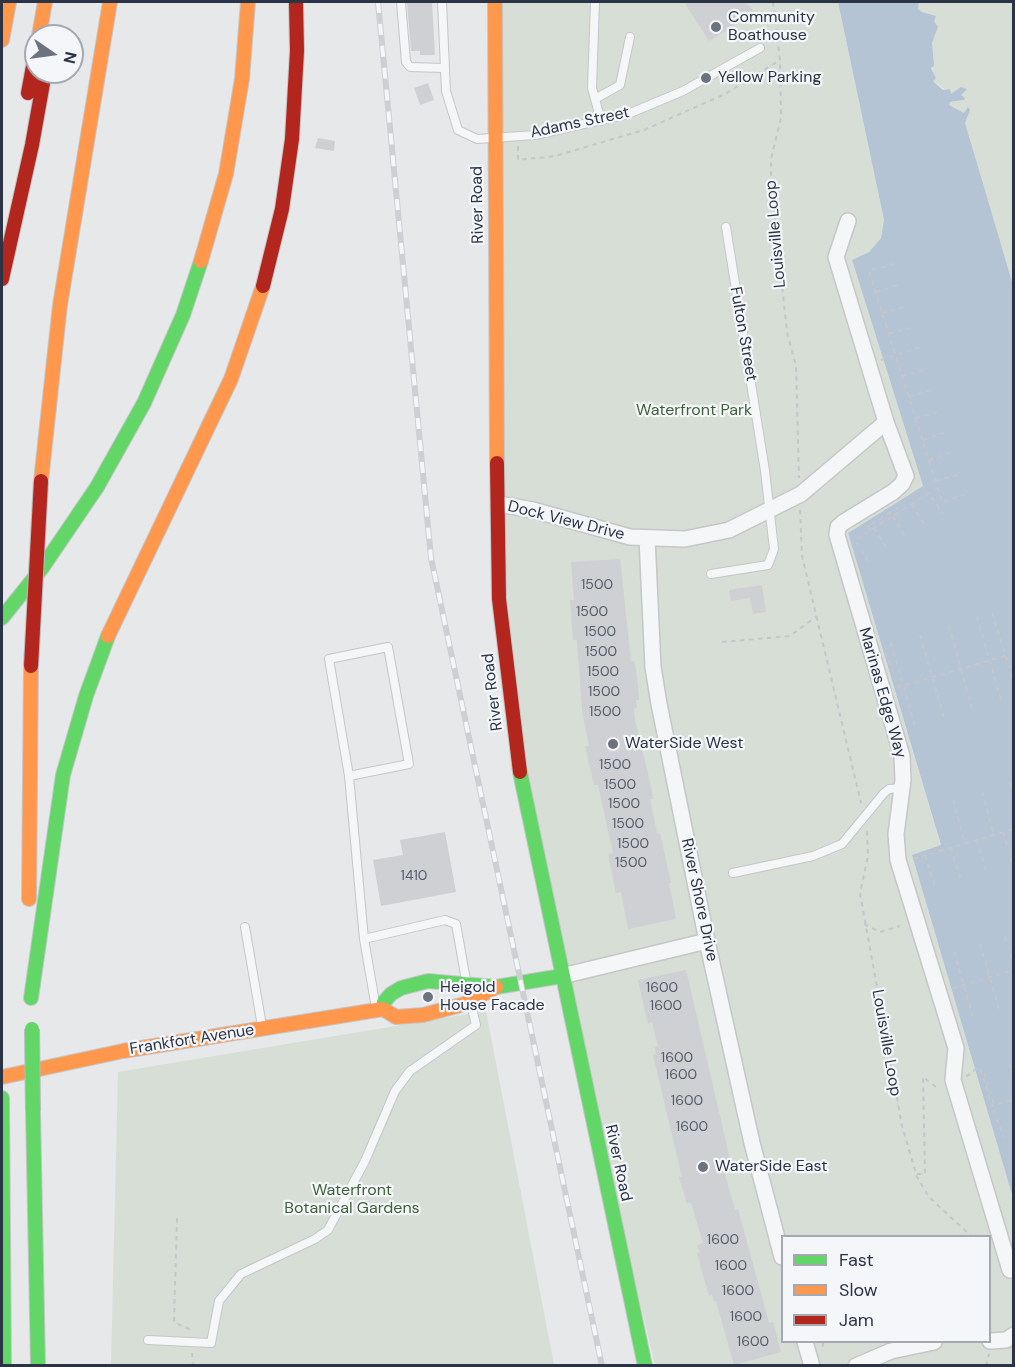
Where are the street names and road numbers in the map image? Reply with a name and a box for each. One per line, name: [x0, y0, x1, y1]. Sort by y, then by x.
street label: Adams Street: [529, 103, 631, 143]
street label: River Road: [468, 166, 488, 244]
street label: Louisville Loop: [762, 179, 790, 289]
street label: Fulton Street: [725, 285, 761, 383]
street label: Dock View Drive: [506, 497, 626, 545]
street label: Marinas Edge Way: [854, 625, 910, 761]
street label: River Road: [479, 652, 507, 732]
street label: River Shore Drive: [677, 837, 721, 963]
street label: Louisville Loop: [867, 988, 905, 1098]
street label: Frankfort Avenue: [128, 1021, 256, 1059]
street label: River Road: [601, 1123, 635, 1203]

